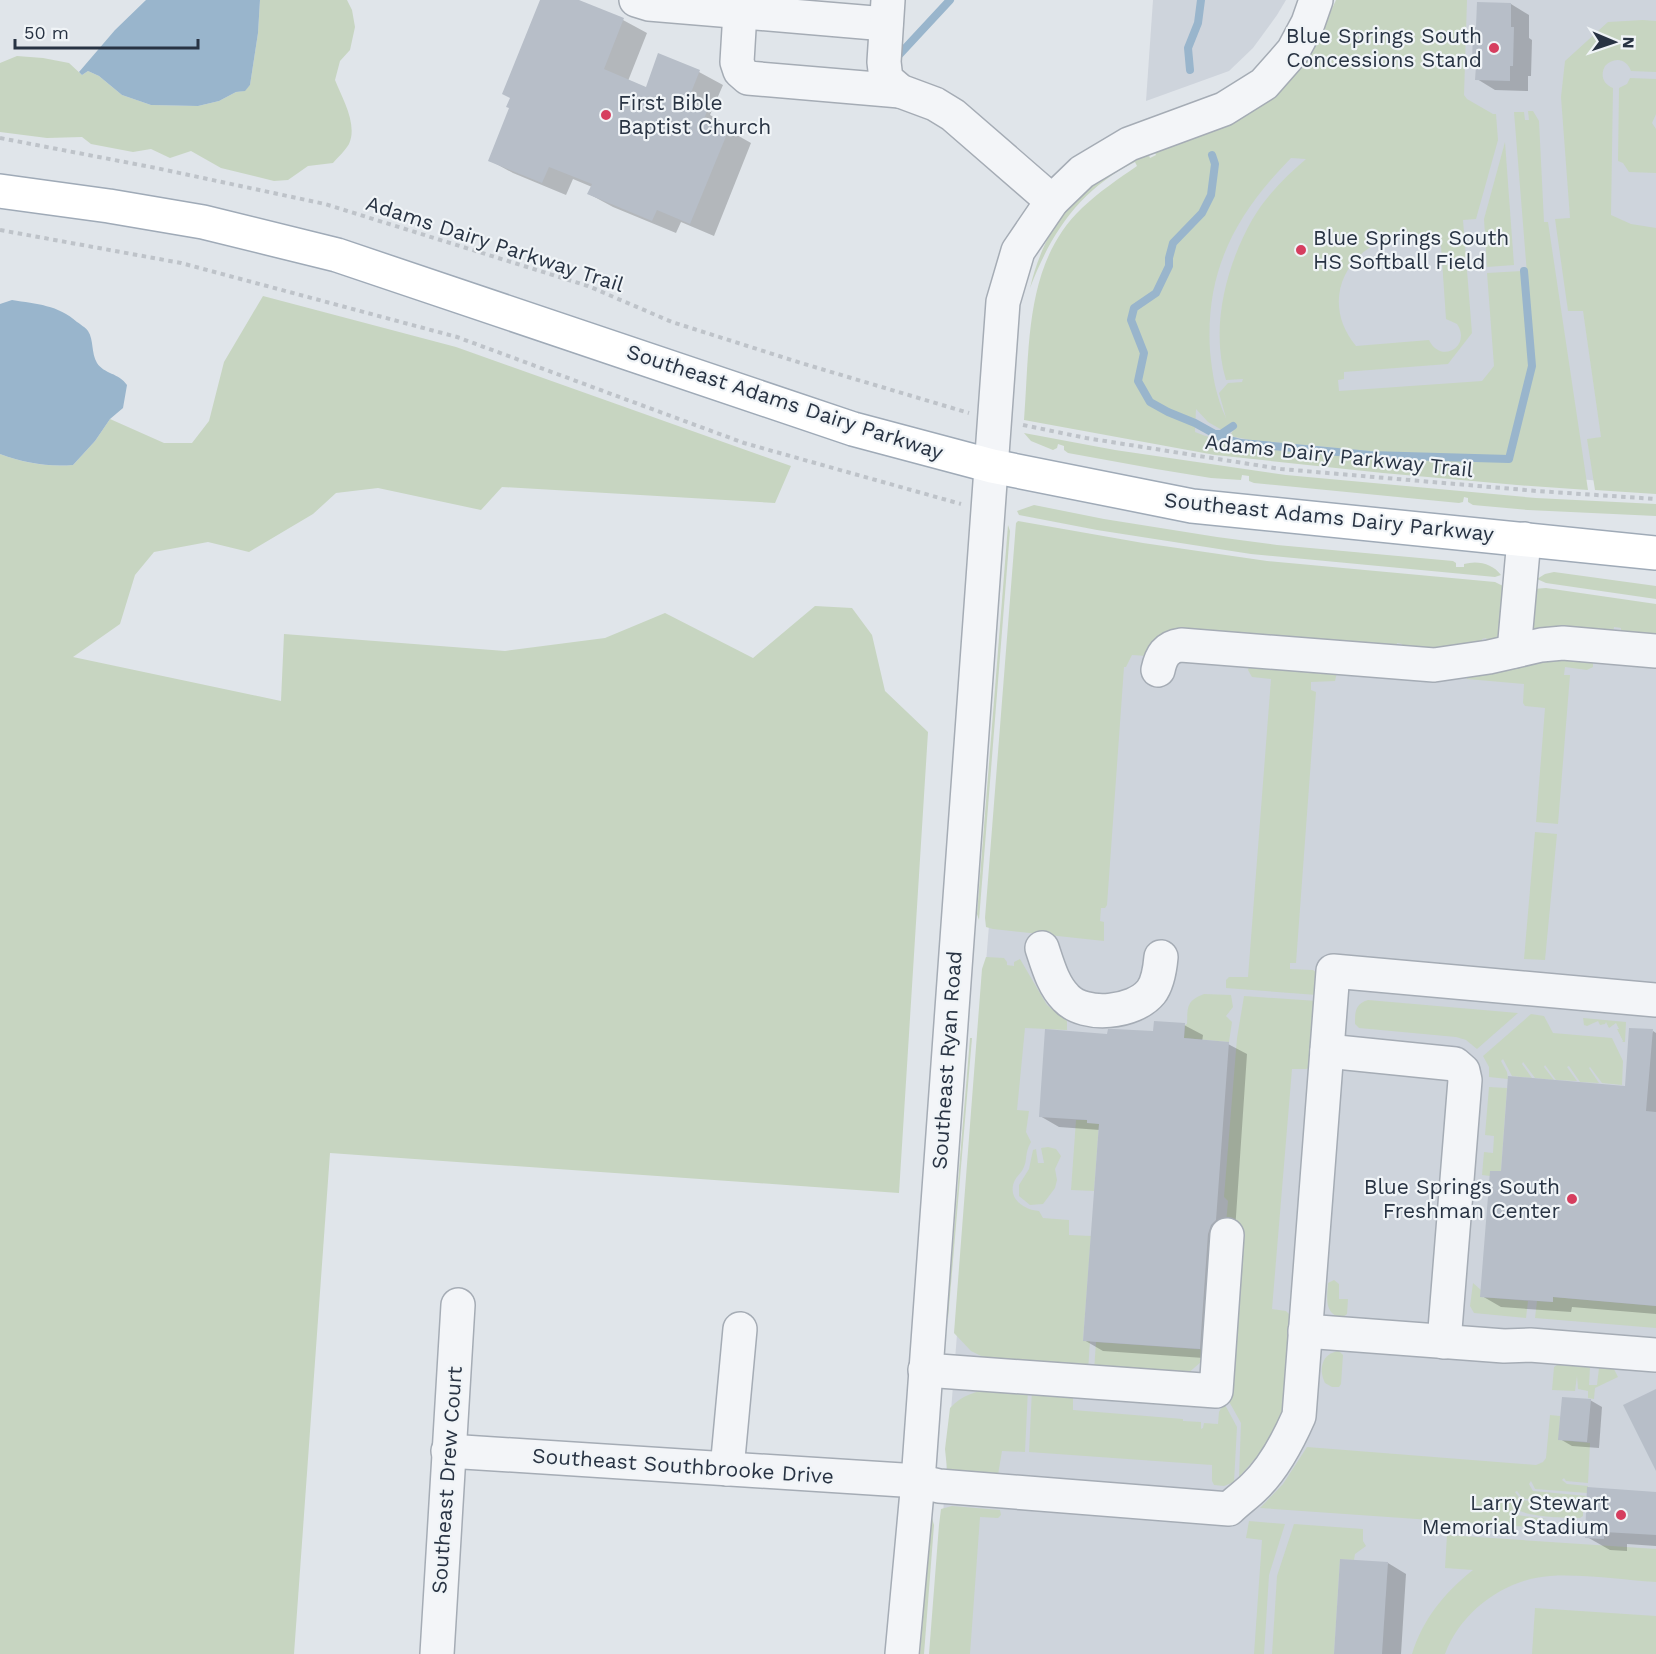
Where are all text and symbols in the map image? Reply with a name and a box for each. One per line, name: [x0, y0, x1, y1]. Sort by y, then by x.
scale bar: [15, 12, 198, 50]
north arrow: [1584, 12, 1644, 72]
text: 50 m: [24, 22, 69, 43]
place label: Blue Springs South Concessions Stand: [1286, 23, 1482, 72]
text: N: [1619, 36, 1638, 49]
marker: Blue Springs South Concessions Stand: [1487, 41, 1501, 55]
place label: First Bible Baptist Church: [618, 90, 771, 139]
marker: First Bible Baptist Church: [599, 108, 613, 122]
street label: Adams Dairy Parkway Trail: [363, 190, 628, 297]
place label: Blue Springs South HS Softball Field: [1313, 225, 1509, 274]
marker: Blue Springs South HS Softball Field: [1294, 243, 1308, 257]
street label: Southeast Adams Dairy Parkway: [624, 338, 947, 465]
street label: Adams Dairy Parkway Trail: [1204, 429, 1475, 482]
street label: Southeast Adams Dairy Parkway: [1163, 487, 1495, 546]
street label: Southeast Ryan Road: [926, 950, 967, 1170]
place label: Blue Springs South Freshman Center: [1364, 1174, 1560, 1223]
marker: Blue Springs South Freshman Center: [1565, 1192, 1579, 1206]
street label: Southeast Drew Court: [426, 1365, 467, 1595]
street label: Southeast Southbrooke Drive: [531, 1442, 835, 1489]
place label: Larry Stewart Memorial Stadium: [1422, 1490, 1609, 1539]
marker: Larry Stewart Memorial Stadium: [1614, 1508, 1628, 1522]

